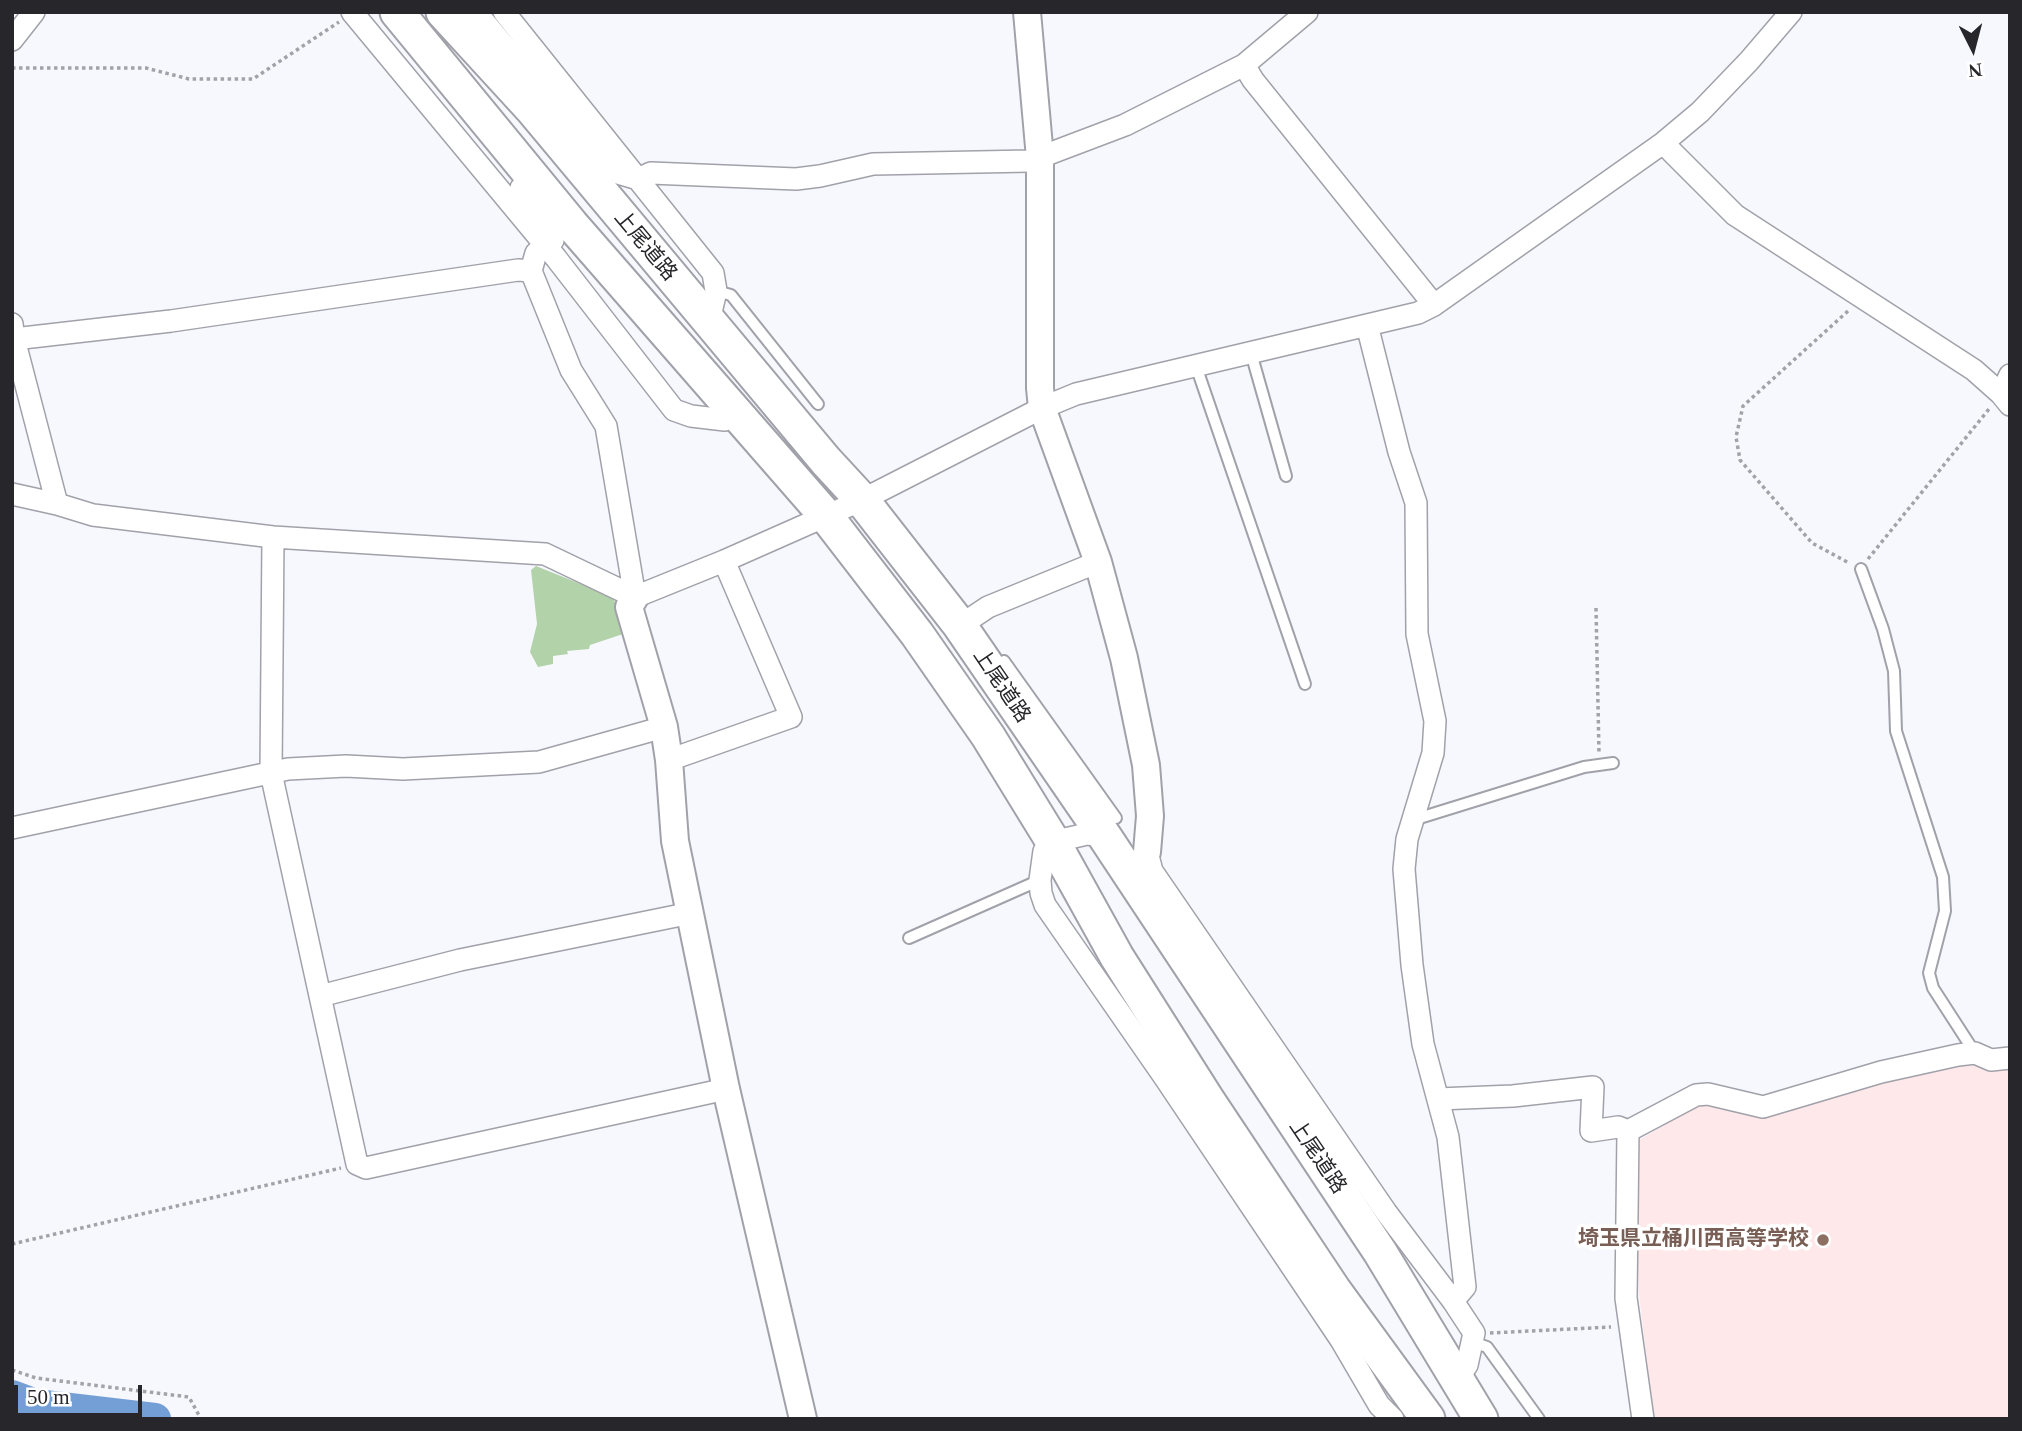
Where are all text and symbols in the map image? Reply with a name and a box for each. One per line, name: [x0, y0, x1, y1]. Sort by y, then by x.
north arrow: [1938, 14, 2008, 84]
text: N: [1967, 59, 1983, 82]
street label: 上尾道路: [608, 206, 682, 286]
street label: 上尾道路: [967, 644, 1035, 728]
street label: 上尾道路: [1283, 1115, 1351, 1199]
place label: 埼玉県立桶川西高等学校: [1578, 1227, 1809, 1253]
marker: 埼玉県立桶川西高等学校: [1815, 1232, 1831, 1248]
scale bar: [18, 1372, 145, 1416]
text: 50 m: [27, 1385, 70, 1409]

